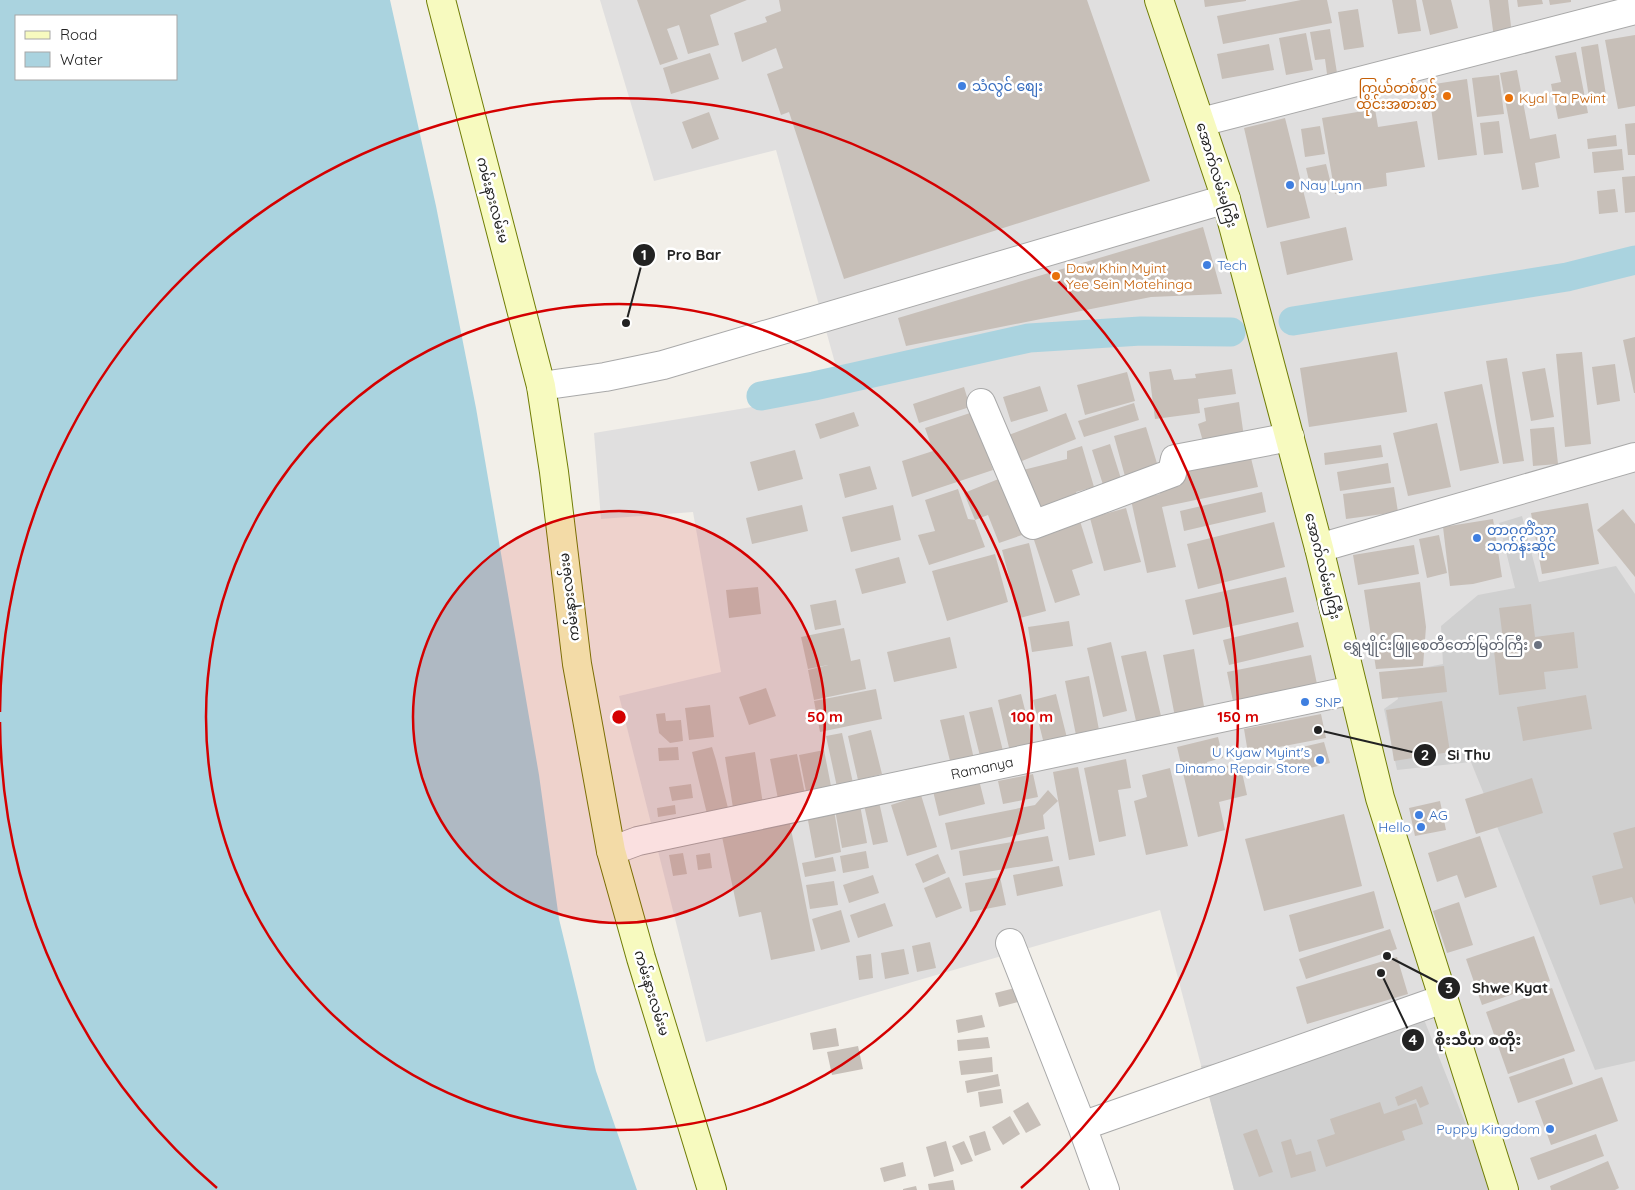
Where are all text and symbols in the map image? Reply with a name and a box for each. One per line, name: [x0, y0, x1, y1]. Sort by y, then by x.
legend: [15, 15, 178, 80]
text: Road: [60, 25, 97, 44]
text: Water: [60, 50, 103, 69]
place label: သံလွင် စျေး: [972, 76, 1043, 98]
place label: ကြယ်တစ်ပွင့် ထိုင်းအစားစာ: [1356, 78, 1437, 116]
marker: သံလွင် စျေး: [956, 80, 968, 92]
place label: Kyal Ta Pwint: [1519, 89, 1606, 107]
marker: ကြယ်တစ်ပွင့် ထိုင်းအစားစာ: [1441, 90, 1453, 102]
marker: Kyal Ta Pwint: [1503, 92, 1515, 104]
street label: အောက်လမ်းမကြီး: [1190, 120, 1243, 231]
street label: ကမ်းနားလမ်းမ: [470, 155, 514, 246]
place label: Nay Lynn: [1300, 176, 1362, 194]
marker: Nay Lynn: [1284, 179, 1296, 191]
callout: Pro Bar: [632, 240, 731, 270]
text: 1: [641, 245, 647, 264]
text: Pro Bar: [667, 245, 722, 264]
place label: Tech: [1217, 256, 1247, 274]
place label: Daw Khin Myint Yee Sein Motehinga: [1066, 259, 1192, 293]
marker: Tech: [1201, 259, 1213, 271]
marker: Daw Khin Myint Yee Sein Motehinga: [1050, 270, 1062, 282]
street label: အောက်လမ်းမကြီး: [1298, 511, 1346, 622]
place label: တာဝတိံသာ သက်န်းဆိုင်: [1487, 520, 1556, 558]
marker: တာဝတိံသာ သက်န်းဆိုင်: [1471, 532, 1483, 544]
street label: ကမ်းနားလမ်းမ: [554, 551, 586, 642]
place label: ရွှေဗျိုင်းဖြူစေတီတော်မြတ်ကြီး: [1343, 635, 1528, 657]
marker: ရွှေဗျိုင်းဖြူစေတီတော်မြတ်ကြီး: [1532, 639, 1544, 651]
place label: SNP: [1315, 693, 1341, 711]
marker: SNP: [1299, 696, 1311, 708]
text: 50 m: [807, 707, 843, 726]
text: 100 m: [1011, 707, 1053, 726]
text: 150 m: [1217, 707, 1259, 726]
centre of rings: [610, 708, 628, 726]
callout: Si Thu: [1412, 740, 1501, 770]
place label: U Kyaw Myint's Dinamo Repair Store: [1175, 743, 1310, 777]
text: 2: [1421, 745, 1429, 764]
text: Si Thu: [1447, 745, 1491, 764]
street label: Ramanya: [949, 753, 1015, 783]
marker: U Kyaw Myint's Dinamo Repair Store: [1314, 754, 1326, 766]
place label: AG: [1429, 806, 1448, 824]
marker: AG: [1413, 809, 1425, 821]
place label: Hello: [1378, 818, 1411, 836]
marker: Hello: [1415, 821, 1427, 833]
street label: ကမ်းနားလမ်းမ: [628, 948, 675, 1039]
callout: Shwe Kyat: [1437, 973, 1558, 1003]
text: 3: [1445, 978, 1453, 997]
text: Shwe Kyat: [1472, 978, 1548, 997]
callout: စိုးသီဟ စတိုး: [1400, 1025, 1532, 1055]
text: 4: [1409, 1030, 1418, 1049]
text: စိုးသီဟ စတိုး: [1435, 1030, 1521, 1052]
place label: Puppy Kingdom: [1436, 1120, 1540, 1138]
marker: Puppy Kingdom: [1544, 1123, 1556, 1135]

